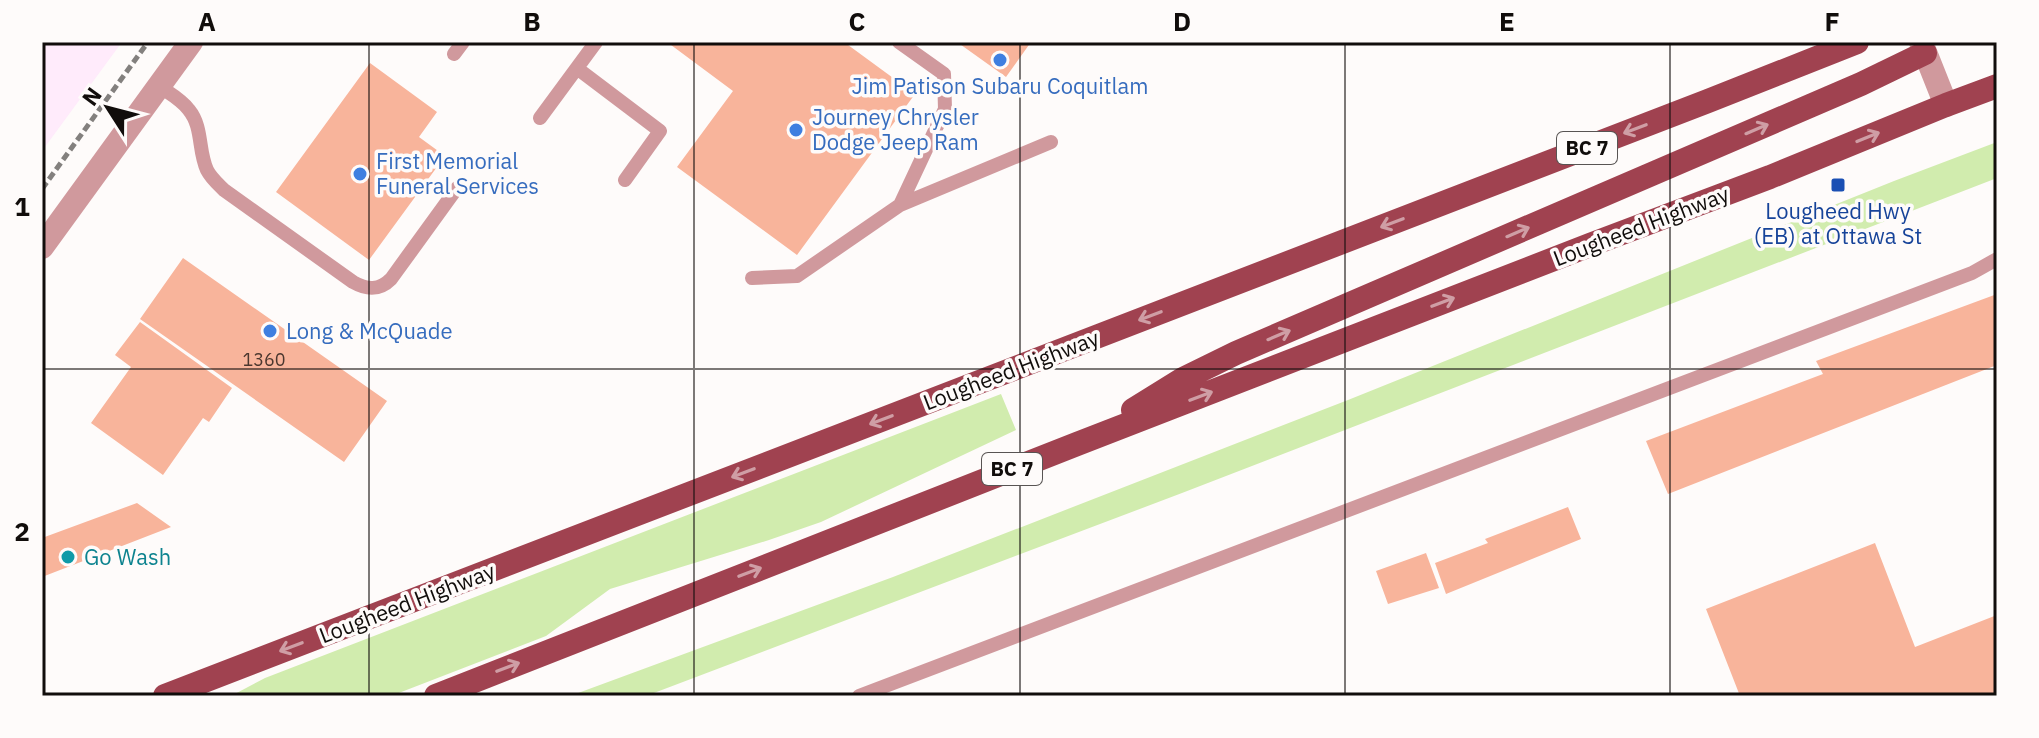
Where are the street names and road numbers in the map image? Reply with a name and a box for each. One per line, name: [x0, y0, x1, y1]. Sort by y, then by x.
road number: BC 7: [1557, 132, 1617, 164]
street label: Lougheed Highway: [1549, 179, 1733, 272]
street label: Lougheed Highway: [919, 323, 1103, 416]
road number: BC 7: [982, 453, 1042, 485]
street label: Lougheed Highway: [315, 556, 499, 649]

